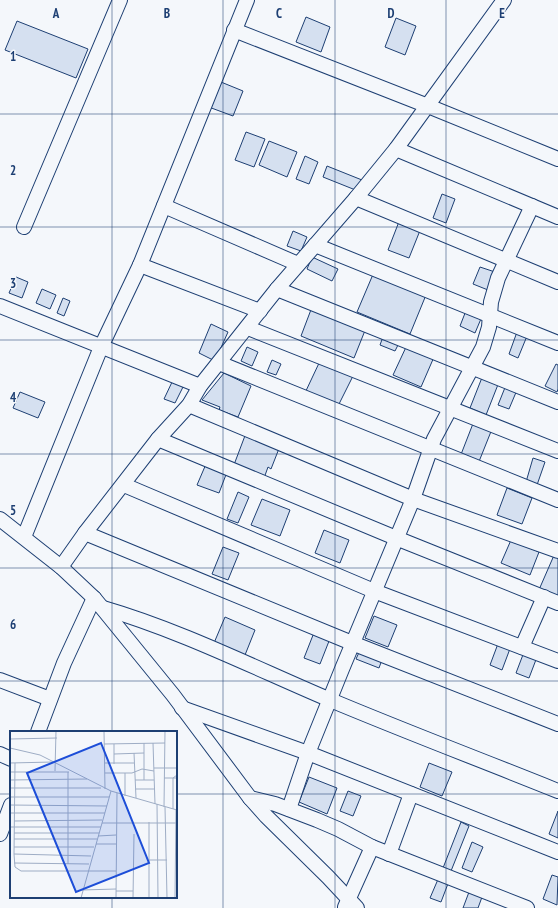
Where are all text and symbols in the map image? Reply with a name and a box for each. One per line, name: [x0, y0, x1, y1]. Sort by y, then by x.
text: A: [52, 5, 60, 22]
text: B: [164, 5, 170, 22]
text: C: [276, 5, 282, 22]
text: D: [388, 5, 395, 22]
text: E: [499, 5, 505, 22]
text: 1: [10, 48, 16, 65]
text: 2: [10, 162, 16, 179]
text: 3: [10, 275, 16, 292]
text: 4: [10, 389, 17, 406]
text: 5: [10, 502, 16, 519]
text: 6: [10, 616, 16, 633]
inset map: [10, 731, 177, 898]

